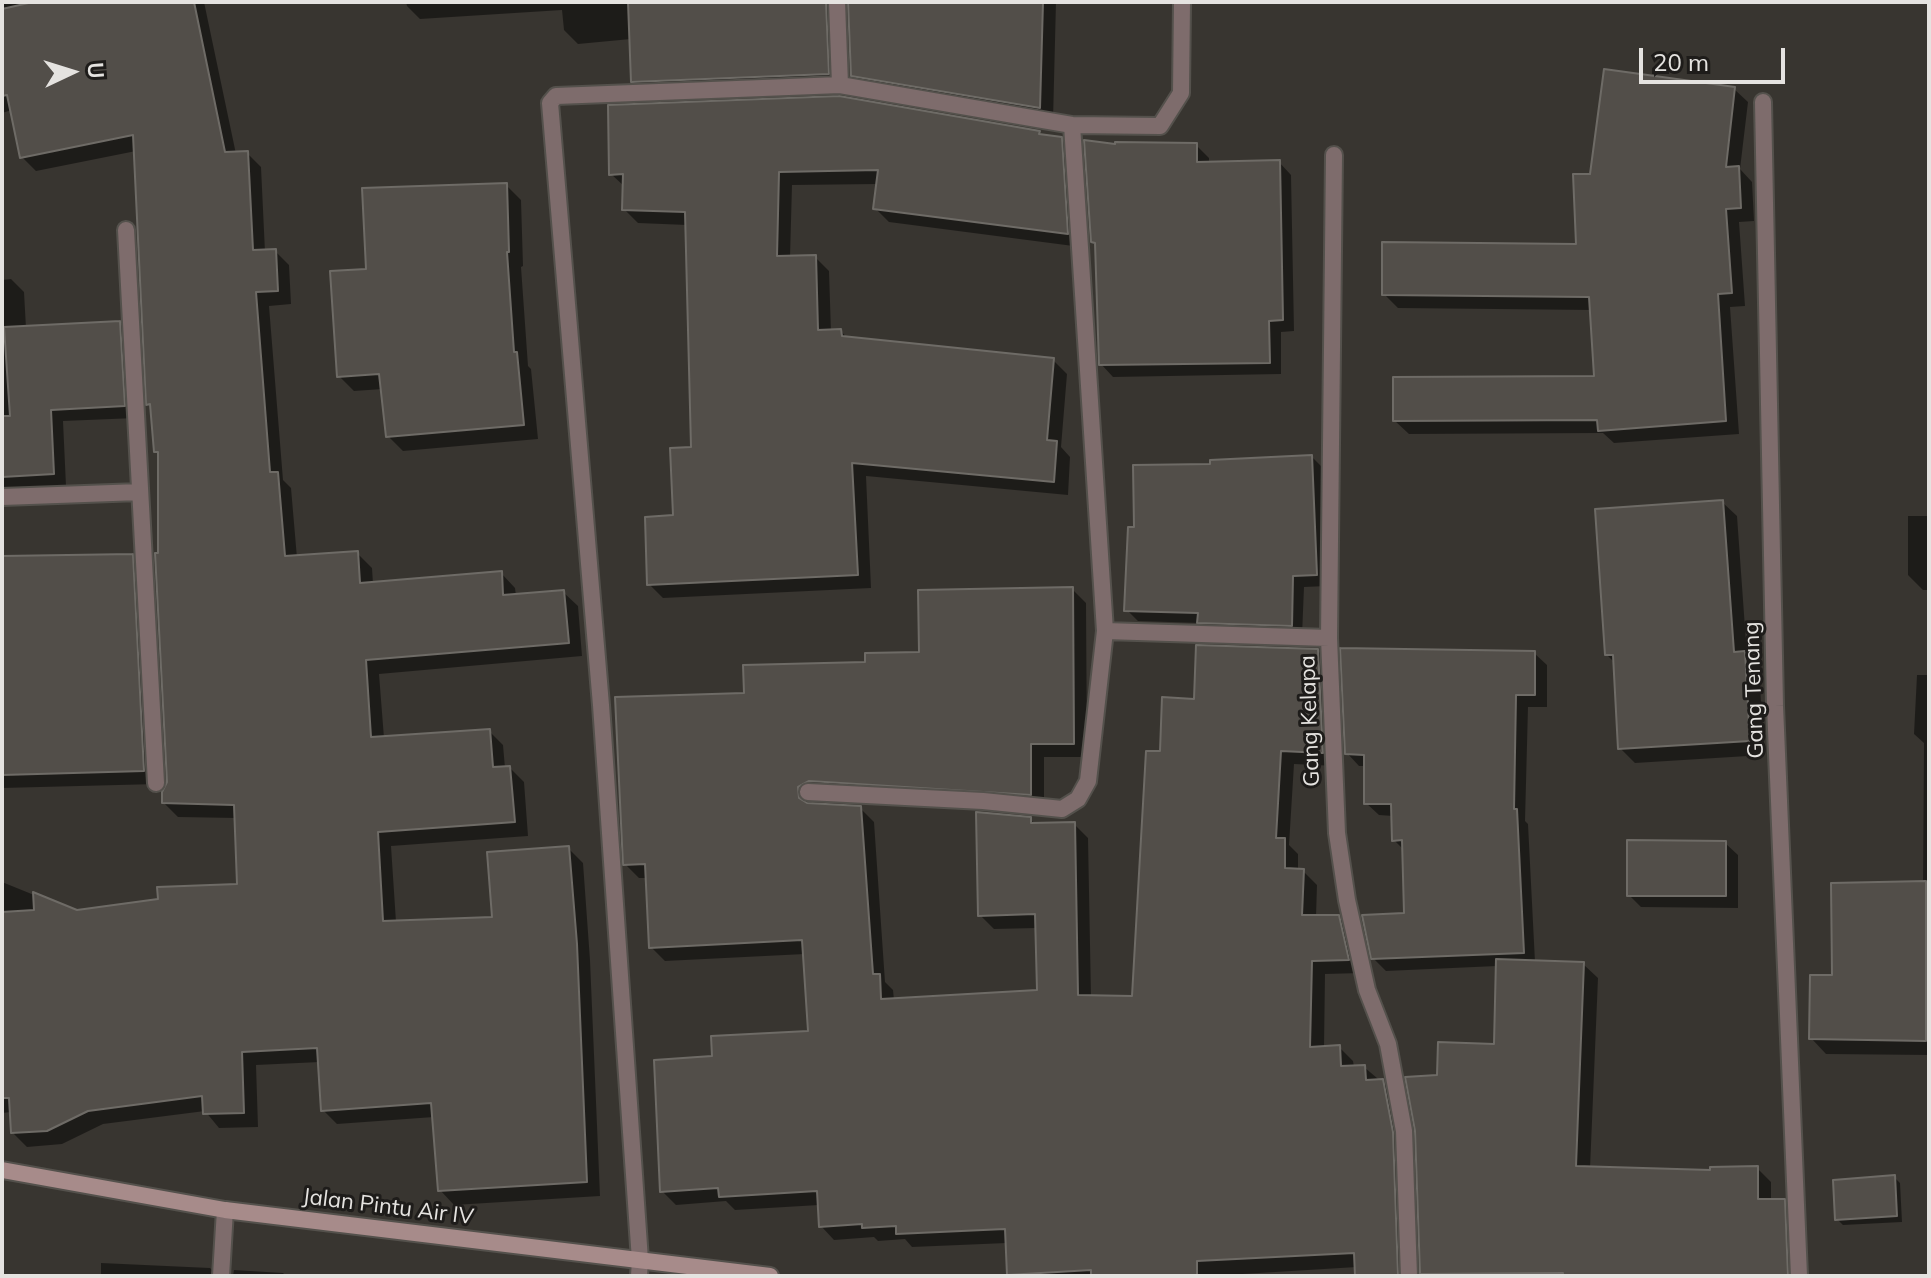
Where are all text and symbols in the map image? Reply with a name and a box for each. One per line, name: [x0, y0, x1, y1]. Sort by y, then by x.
north arrow: [32, 32, 112, 112]
scale bar: [1643, 32, 1789, 82]
text: 20 m: [1653, 47, 1709, 77]
text: U: [81, 61, 110, 79]
street label: Gang Tenang: [1738, 621, 1770, 759]
street label: Gang Kelapa: [1295, 655, 1325, 787]
street label: Jalan Pintu Air IV: [301, 1183, 475, 1231]

